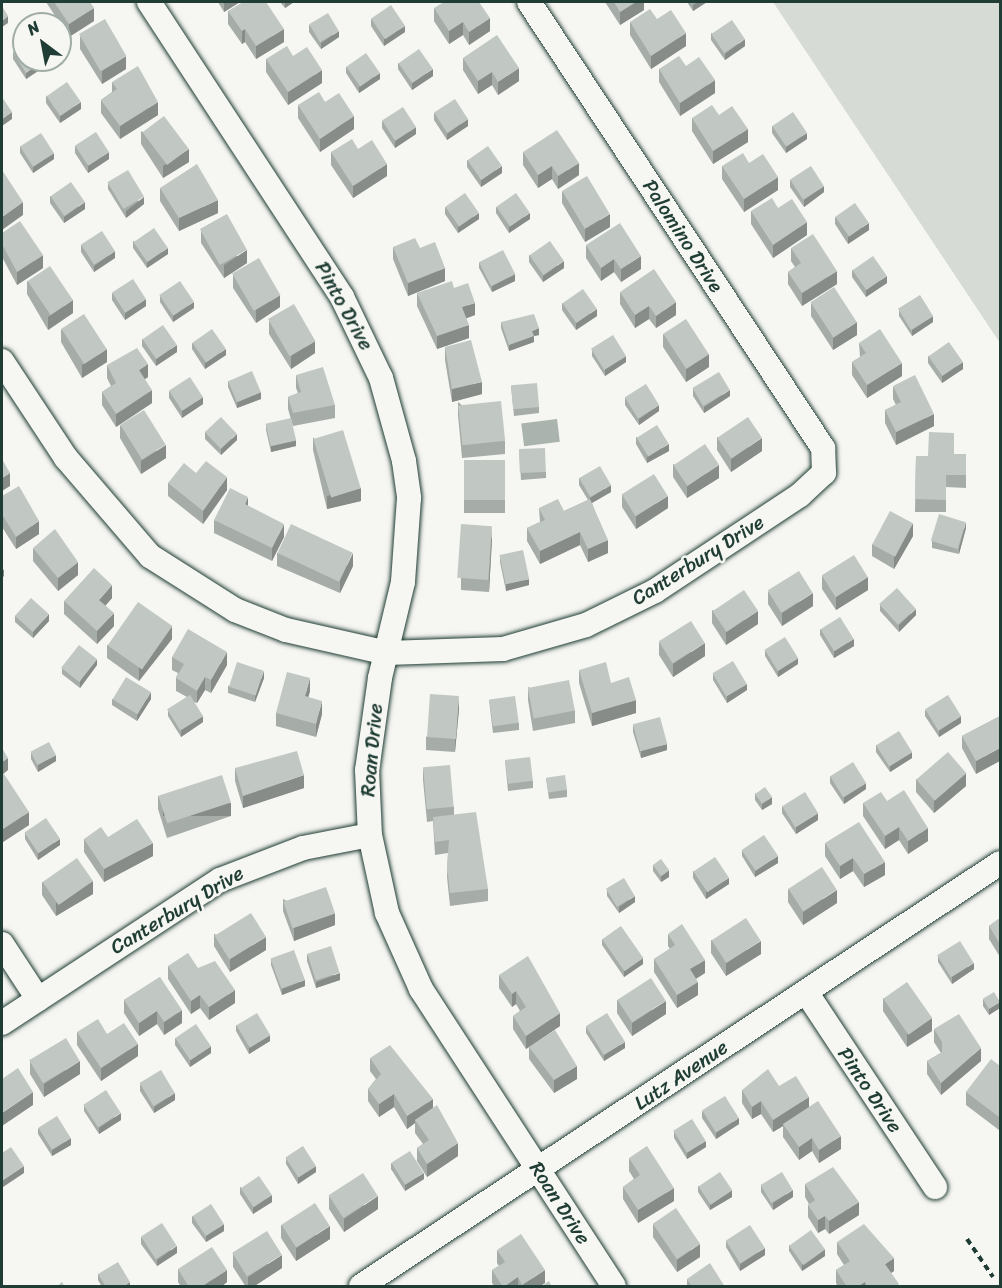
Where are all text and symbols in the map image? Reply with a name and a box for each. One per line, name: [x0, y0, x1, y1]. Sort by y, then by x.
north arrow: [12, 12, 72, 72]
text: N: [21, 13, 46, 43]
street label: Palomino Drive: [637, 175, 729, 297]
street label: Pinto Drive: [310, 257, 378, 355]
street label: Canterbury Drive: [628, 510, 768, 610]
street label: Roan Drive: [356, 702, 388, 798]
street label: Canterbury Drive: [106, 861, 248, 959]
street label: Lutz Avenue: [630, 1035, 732, 1115]
street label: Pinto Drive: [833, 1043, 907, 1137]
street label: Roan Drive: [524, 1157, 596, 1249]

